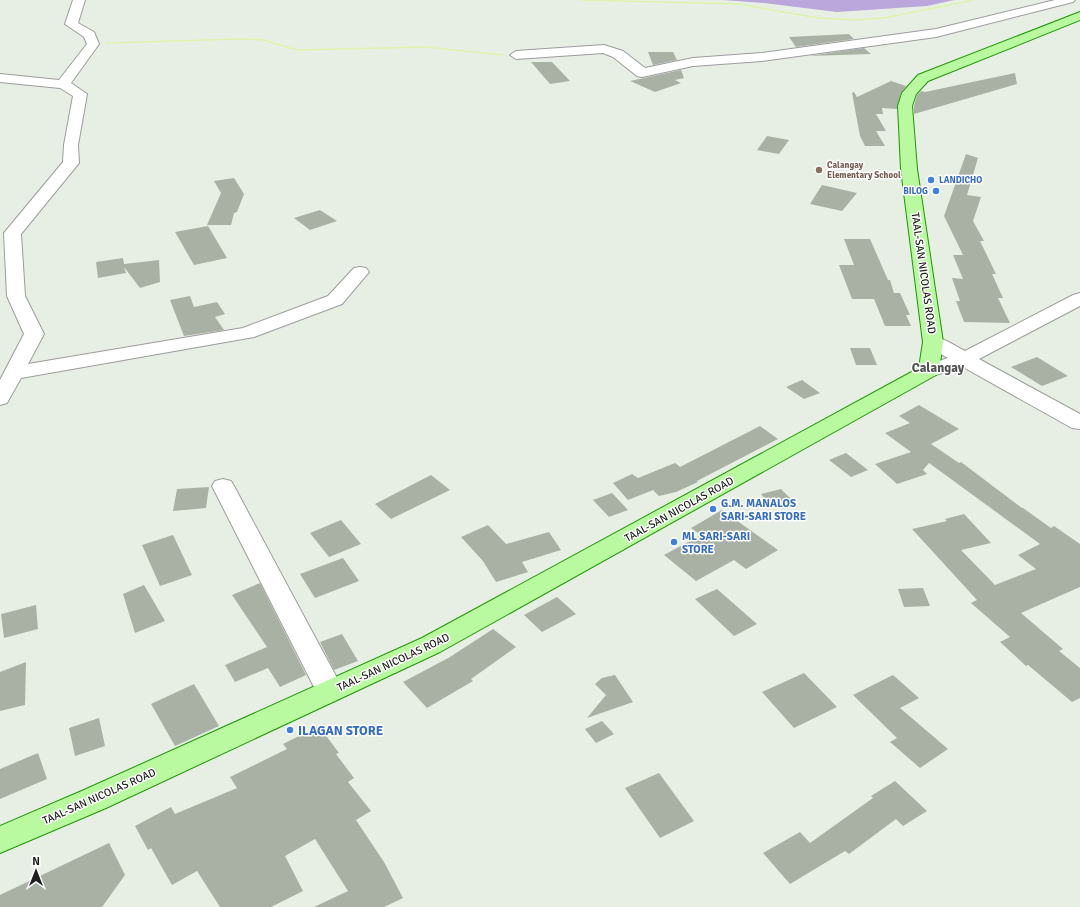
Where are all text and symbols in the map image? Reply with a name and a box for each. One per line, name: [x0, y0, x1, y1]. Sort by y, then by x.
place label: Calangay Elementary School: [827, 160, 901, 181]
marker: Calangay Elementary School: [814, 165, 824, 175]
marker: LANDICHO: [926, 175, 936, 185]
place label: LANDICHO: [939, 175, 982, 186]
place label: BILOG: [903, 186, 928, 197]
marker: BILOG: [931, 186, 941, 196]
street label: TAAL-SAN NICOLAS ROAD: [909, 212, 938, 335]
district label: Calangay: [912, 360, 965, 376]
street label: TAAL-SAN NICOLAS ROAD: [623, 474, 736, 545]
place label: G.M. MANALOS SARI-SARI STORE: [721, 497, 806, 523]
marker: G.M. MANALOS SARI-SARI STORE: [708, 504, 718, 514]
place label: ML SARI-SARI STORE: [682, 530, 750, 556]
marker: ML SARI-SARI STORE: [669, 537, 679, 547]
street label: TAAL-SAN NICOLAS ROAD: [335, 631, 451, 694]
place label: ILAGAN STORE: [298, 723, 383, 739]
marker: ILAGAN STORE: [285, 725, 295, 735]
street label: TAAL-SAN NICOLAS ROAD: [41, 766, 158, 827]
north arrow: [16, 851, 56, 891]
text: N: [32, 855, 40, 868]

